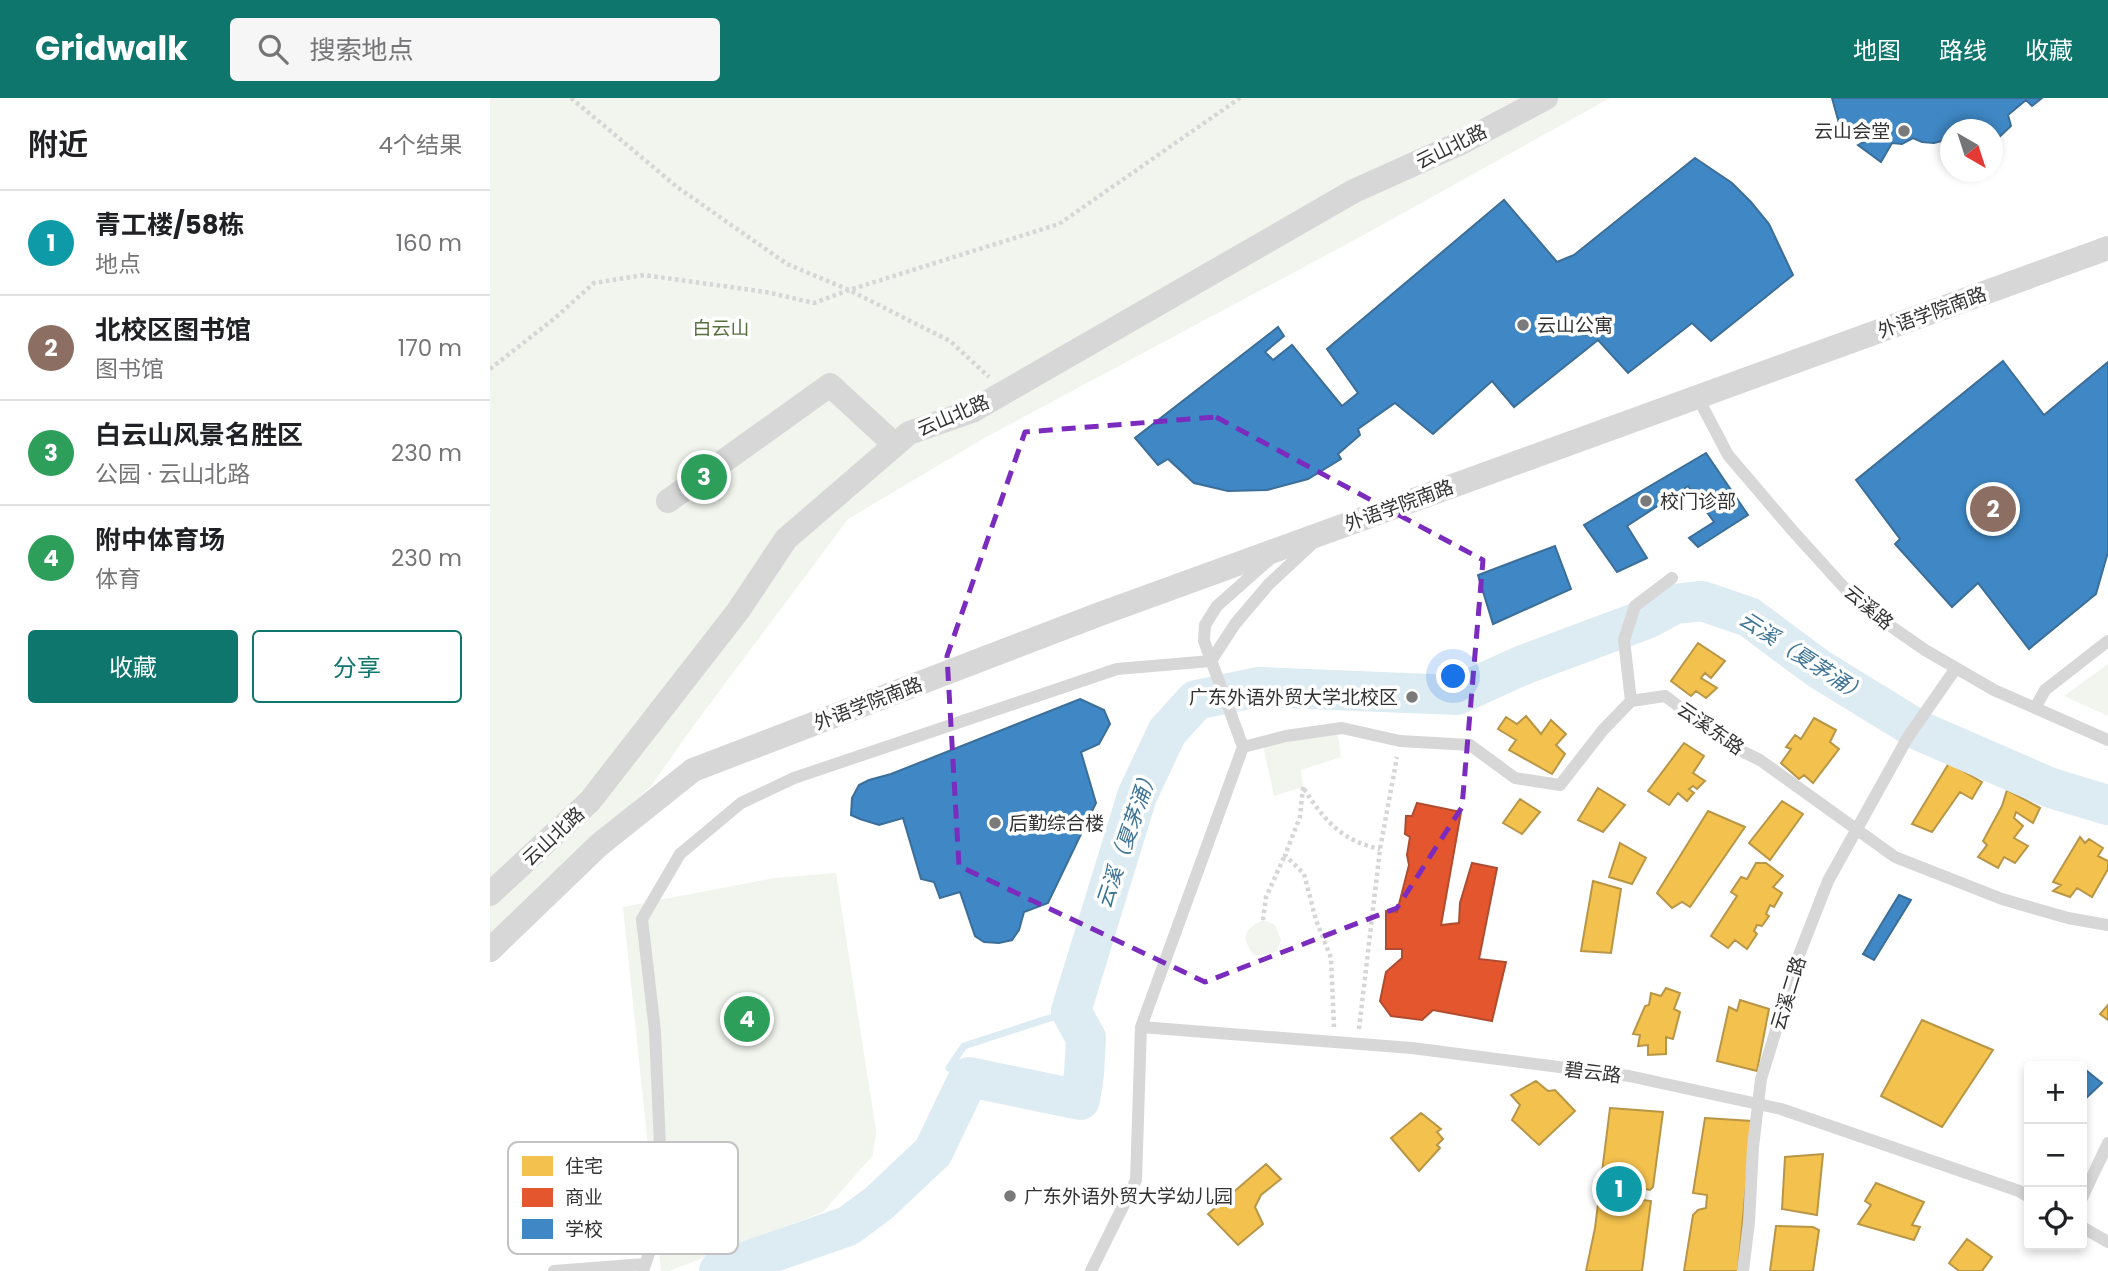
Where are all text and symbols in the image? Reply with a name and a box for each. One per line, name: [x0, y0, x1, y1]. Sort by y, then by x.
search box: [230, 18, 720, 81]
text: Gridwalk: [35, 25, 188, 72]
icon: search: [254, 30, 292, 68]
text: 搜索地点: [310, 32, 414, 68]
text: 地图: [1853, 34, 1901, 67]
text: 路线: [1939, 34, 1987, 67]
text: 收藏: [2025, 34, 2073, 67]
street label: 云山北路: [1411, 118, 1491, 175]
place label: 云山会堂: [1814, 118, 1890, 145]
north arrow: [1940, 119, 2003, 182]
text: 附近: [28, 123, 88, 166]
marker: 云山会堂: [1896, 123, 1912, 139]
text: 4个结果: [379, 129, 462, 161]
text: 青工楼/58栋: [95, 207, 245, 243]
text: 1: [47, 227, 55, 259]
text: 160 m: [396, 227, 462, 259]
text: 地点: [95, 248, 141, 280]
street label: 外语学院南路: [1874, 280, 1990, 345]
text: 北校区图书馆: [95, 312, 251, 348]
place label: 云山公寓: [1537, 312, 1613, 339]
park label: 白云山: [692, 315, 750, 342]
marker: 云山公寓: [1515, 317, 1531, 333]
text: 2: [44, 332, 58, 364]
text: 170 m: [398, 332, 462, 364]
text: 图书馆: [95, 353, 164, 385]
street label: 云山北路: [913, 388, 993, 443]
text: 白云山风景名胜区: [95, 417, 303, 453]
text: 3: [44, 437, 58, 469]
text: 230 m: [391, 437, 462, 469]
pin: 3: [681, 451, 727, 503]
text: 公园 · 云山北路: [95, 458, 250, 490]
street label: 外语学院南路: [1341, 473, 1457, 538]
pin: 2: [1970, 483, 2016, 535]
place label: 校门诊部: [1660, 488, 1736, 515]
marker: 校门诊部: [1638, 493, 1654, 509]
text: 附中体育场: [95, 522, 225, 558]
text: 4: [43, 542, 59, 574]
text: 230 m: [391, 542, 462, 574]
text: 体育: [95, 563, 141, 595]
street label: 云溪路: [1838, 579, 1899, 636]
water label: 云溪（夏茅涌）: [1734, 604, 1873, 709]
button: 收藏: [28, 630, 238, 703]
button: 分享: [252, 630, 462, 703]
your location: [1436, 659, 1470, 693]
street label: 外语学院南路: [810, 670, 926, 736]
place label: 广东外语外贸大学北校区: [1189, 684, 1398, 711]
marker: 广东外语外贸大学北校区: [1404, 689, 1420, 705]
street label: 云溪东路: [1672, 696, 1750, 761]
water label: 云溪（夏茅涌）: [1089, 764, 1164, 912]
street label: 云山北路: [516, 801, 590, 872]
place label: 后勤综合楼: [1009, 810, 1104, 837]
marker: 后勤综合楼: [987, 815, 1003, 831]
street label: 云溪二路: [1764, 953, 1813, 1033]
pin: 4: [724, 993, 770, 1045]
street label: 碧云路: [1563, 1056, 1623, 1089]
map controls: [2024, 1061, 2087, 1250]
button: +: [2024, 1061, 2087, 1124]
button: −: [2024, 1124, 2087, 1187]
legend: [508, 1142, 738, 1254]
text: 住宅: [565, 1153, 603, 1180]
pin: 1: [1596, 1163, 1642, 1215]
place label: 广东外语外贸大学幼儿园: [1024, 1183, 1233, 1210]
text: 商业: [565, 1184, 603, 1211]
button: locate: [2024, 1187, 2087, 1250]
marker: 广东外语外贸大学幼儿园: [1002, 1188, 1018, 1204]
text: 学校: [565, 1216, 603, 1243]

